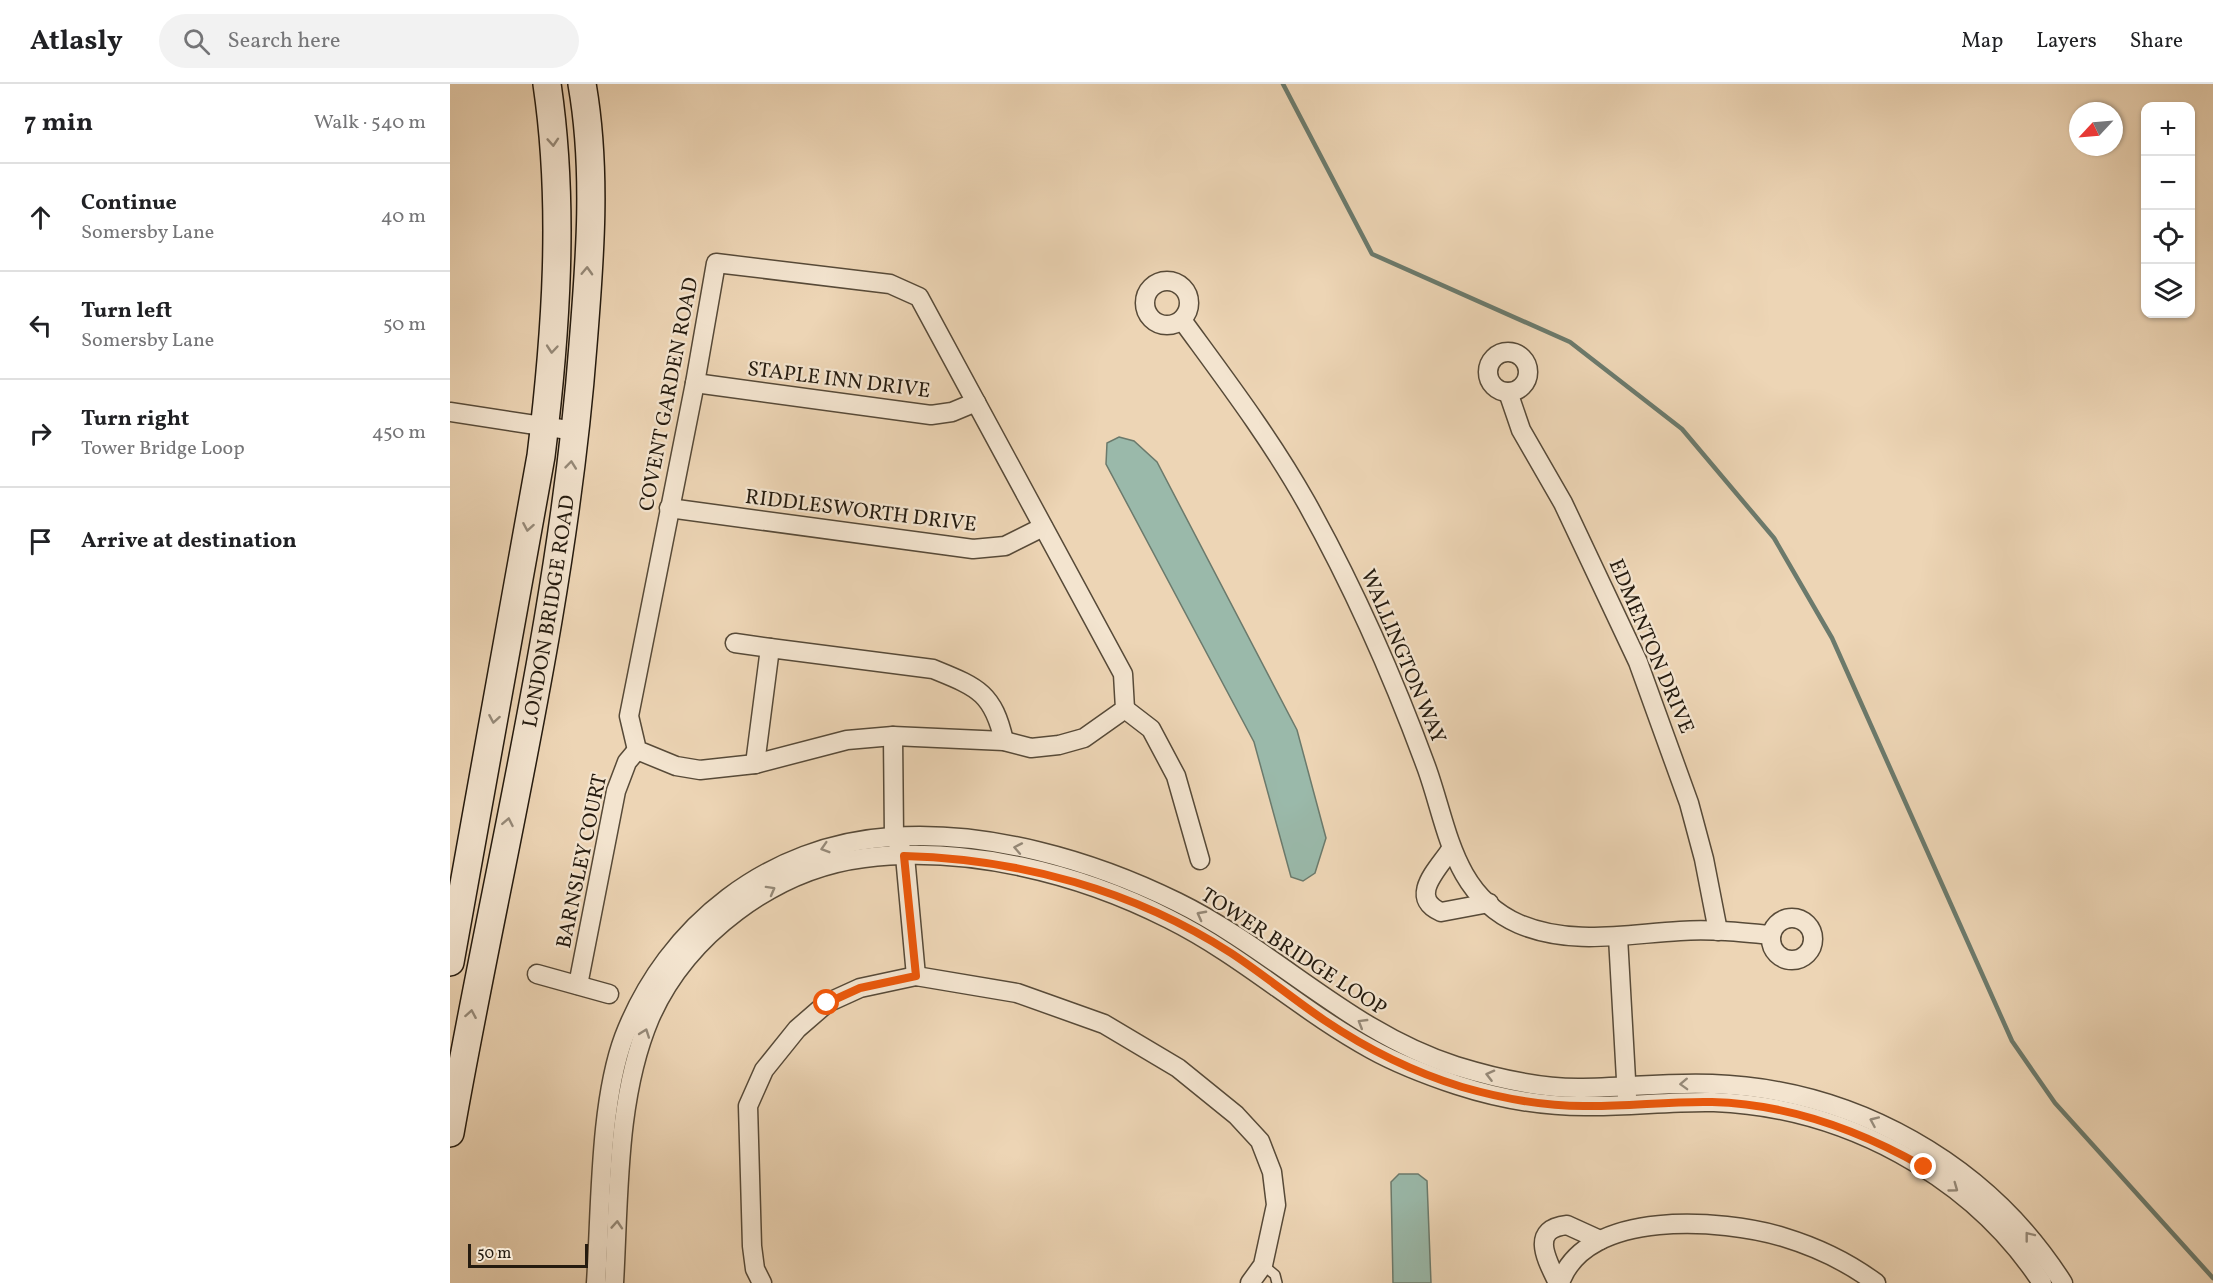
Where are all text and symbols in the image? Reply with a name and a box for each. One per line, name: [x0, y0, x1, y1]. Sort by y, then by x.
search box: [159, 14, 579, 68]
text: Atlasly: [30, 22, 123, 61]
icon: search: [180, 25, 213, 58]
text: Search here: [228, 26, 340, 57]
text: Map: [1961, 27, 2003, 56]
text: Layers: [2036, 27, 2097, 56]
text: Share: [2130, 27, 2183, 56]
north arrow: [2069, 102, 2123, 156]
map controls: [2141, 102, 2195, 318]
button: +: [2141, 102, 2195, 156]
text: 7 min: [24, 105, 93, 141]
text: Walk · 540 m: [314, 109, 426, 137]
one-way arrow: [546, 138, 559, 147]
button: −: [2141, 156, 2195, 210]
text: Continue: [81, 188, 177, 219]
icon: ahead: [24, 201, 57, 234]
text: 40 m: [381, 203, 426, 231]
button: locate: [2141, 210, 2195, 264]
text: Somersby Lane: [81, 219, 214, 247]
button: layers: [2141, 264, 2195, 318]
one-way arrow: [581, 266, 594, 275]
street label: COVENT GARDEN ROAD: [633, 275, 706, 514]
text: Turn left: [81, 296, 172, 327]
icon: left: [24, 309, 57, 342]
text: 50 m: [383, 311, 426, 339]
text: Somersby Lane: [81, 327, 214, 355]
one-way arrow: [545, 345, 558, 354]
street label: STAPLE INN DRIVE: [746, 355, 932, 406]
text: Turn right: [81, 404, 189, 435]
icon: right: [24, 417, 57, 450]
text: 450 m: [372, 419, 426, 447]
text: Tower Bridge Loop: [81, 435, 245, 463]
one-way arrow: [565, 460, 577, 470]
street label: RIDDLESWORTH DRIVE: [743, 483, 978, 540]
street label: LONDON BRIDGE ROAD: [516, 493, 583, 730]
one-way arrow: [523, 523, 535, 532]
icon: arrive: [24, 525, 57, 558]
text: Arrive at destination: [81, 526, 297, 557]
street label: EDMENTON DRIVE: [1601, 555, 1701, 738]
street label: WALLINGTON WAY: [1353, 565, 1452, 748]
one-way arrow: [488, 714, 501, 724]
street label: BARNSLEY COURT: [550, 771, 615, 951]
one-way arrow: [501, 818, 514, 828]
one-way arrow: [820, 841, 831, 853]
one-way arrow: [1014, 842, 1024, 855]
street label: TOWER BRIDGE LOOP: [1195, 881, 1392, 1023]
one-way arrow: [765, 886, 776, 897]
one-way arrow: [1197, 911, 1207, 922]
route start: [813, 989, 839, 1015]
one-way arrow: [464, 1009, 477, 1019]
one-way arrow: [1358, 1019, 1369, 1031]
one-way arrow: [638, 1028, 650, 1039]
one-way arrow: [1485, 1070, 1496, 1082]
one-way arrow: [1680, 1078, 1689, 1091]
one-way arrow: [1869, 1116, 1880, 1128]
route end: [1910, 1153, 1936, 1179]
one-way arrow: [1947, 1181, 1958, 1192]
one-way arrow: [611, 1220, 624, 1229]
one-way arrow: [2026, 1231, 2037, 1242]
scale bar: [468, 1241, 588, 1268]
text: 50 m: [477, 1243, 511, 1265]

